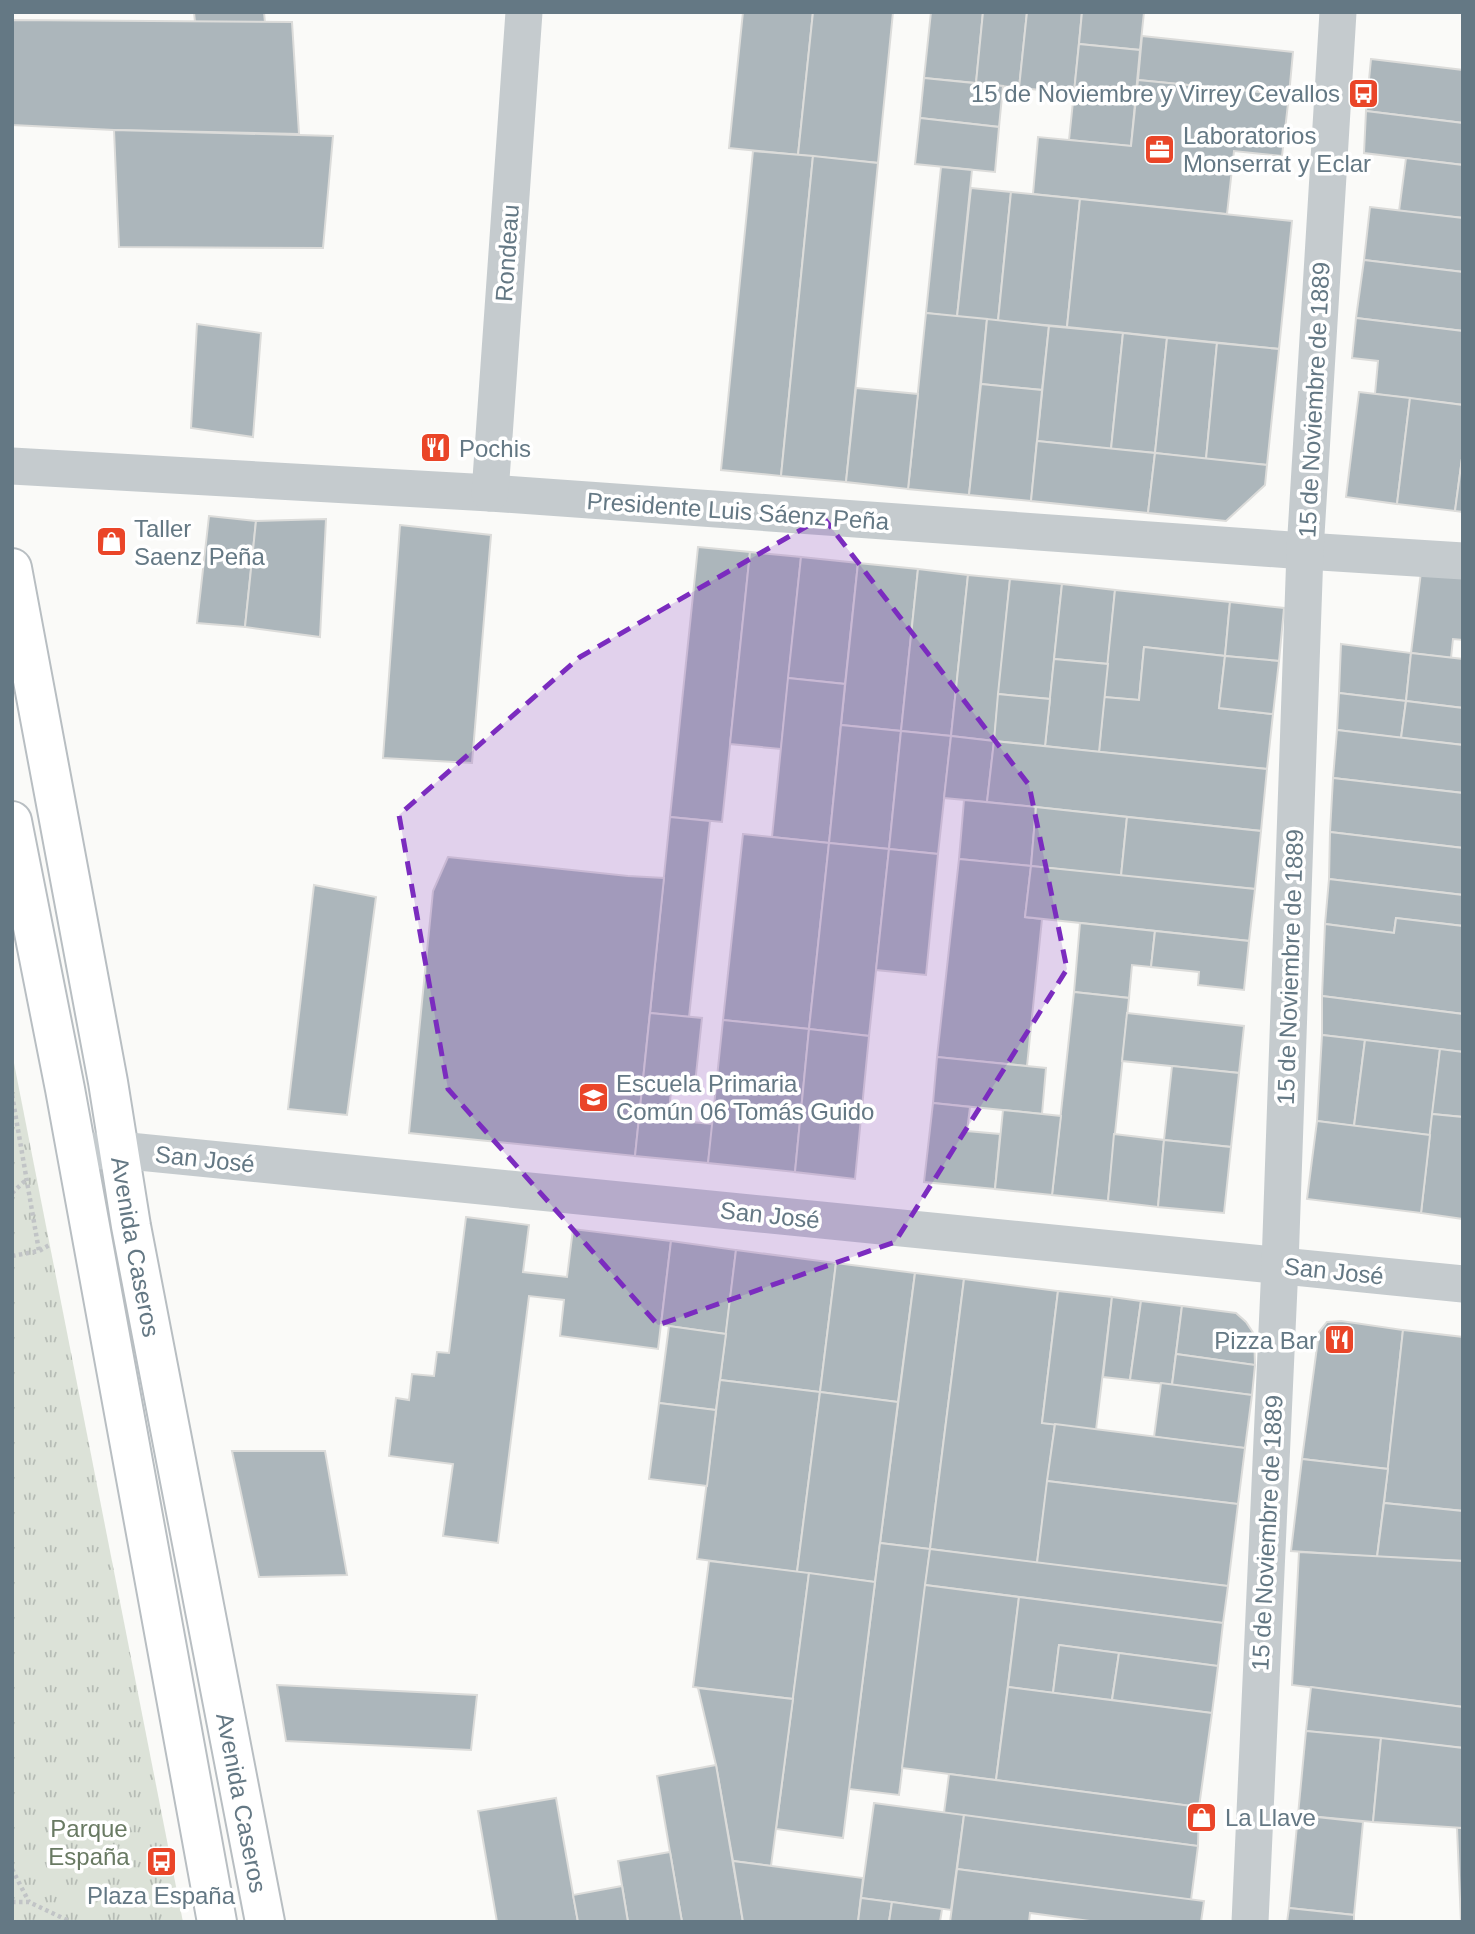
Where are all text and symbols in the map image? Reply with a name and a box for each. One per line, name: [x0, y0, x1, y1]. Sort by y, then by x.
bus stop icon: 15 de Noviembre y Virrey Cevallos: [1346, 76, 1380, 110]
place label: 15 de Noviembre y Virrey Cevallos: [971, 80, 1340, 107]
place label: Laboratorios Monserrat y Eclar: [1183, 122, 1371, 177]
office icon: Laboratorios Monserrat y Eclar: [1143, 132, 1177, 166]
street label: Rondeau: [490, 203, 524, 303]
street label: 15 de Noviembre de 1889: [1293, 261, 1335, 539]
restaurant icon: Pochis: [419, 431, 453, 465]
place label: Pochis: [459, 435, 531, 462]
street label: Presidente Luis Sáenz Peña: [586, 487, 891, 535]
place label: Taller Saenz Peña: [134, 515, 265, 570]
shop icon: Taller Saenz Peña: [94, 525, 128, 559]
street label: 15 de Noviembre de 1889: [1272, 829, 1308, 1105]
place label: Escuela Primaria Común 06 Tomás Guido: [616, 1070, 874, 1125]
school or university icon: Escuela Primaria Común 06 Tomás Guido: [576, 1080, 610, 1114]
street label: San José: [154, 1140, 256, 1178]
street label: Avenida Caseros: [107, 1155, 166, 1339]
street label: San José: [719, 1196, 821, 1234]
street label: San José: [1283, 1252, 1385, 1290]
restaurant icon: Pizza Bar: [1323, 1323, 1357, 1357]
place label: Pizza Bar: [1214, 1327, 1317, 1354]
street label: 15 de Noviembre de 1889: [1246, 1394, 1288, 1672]
street label: Avenida Caseros: [212, 1711, 273, 1895]
shop icon: La Llave: [1185, 1800, 1219, 1834]
place label: La Llave: [1225, 1804, 1316, 1831]
park label: Parque España: [48, 1815, 130, 1870]
bus stop icon: Plaza España: [144, 1844, 178, 1878]
place label: Plaza España: [87, 1882, 236, 1909]

